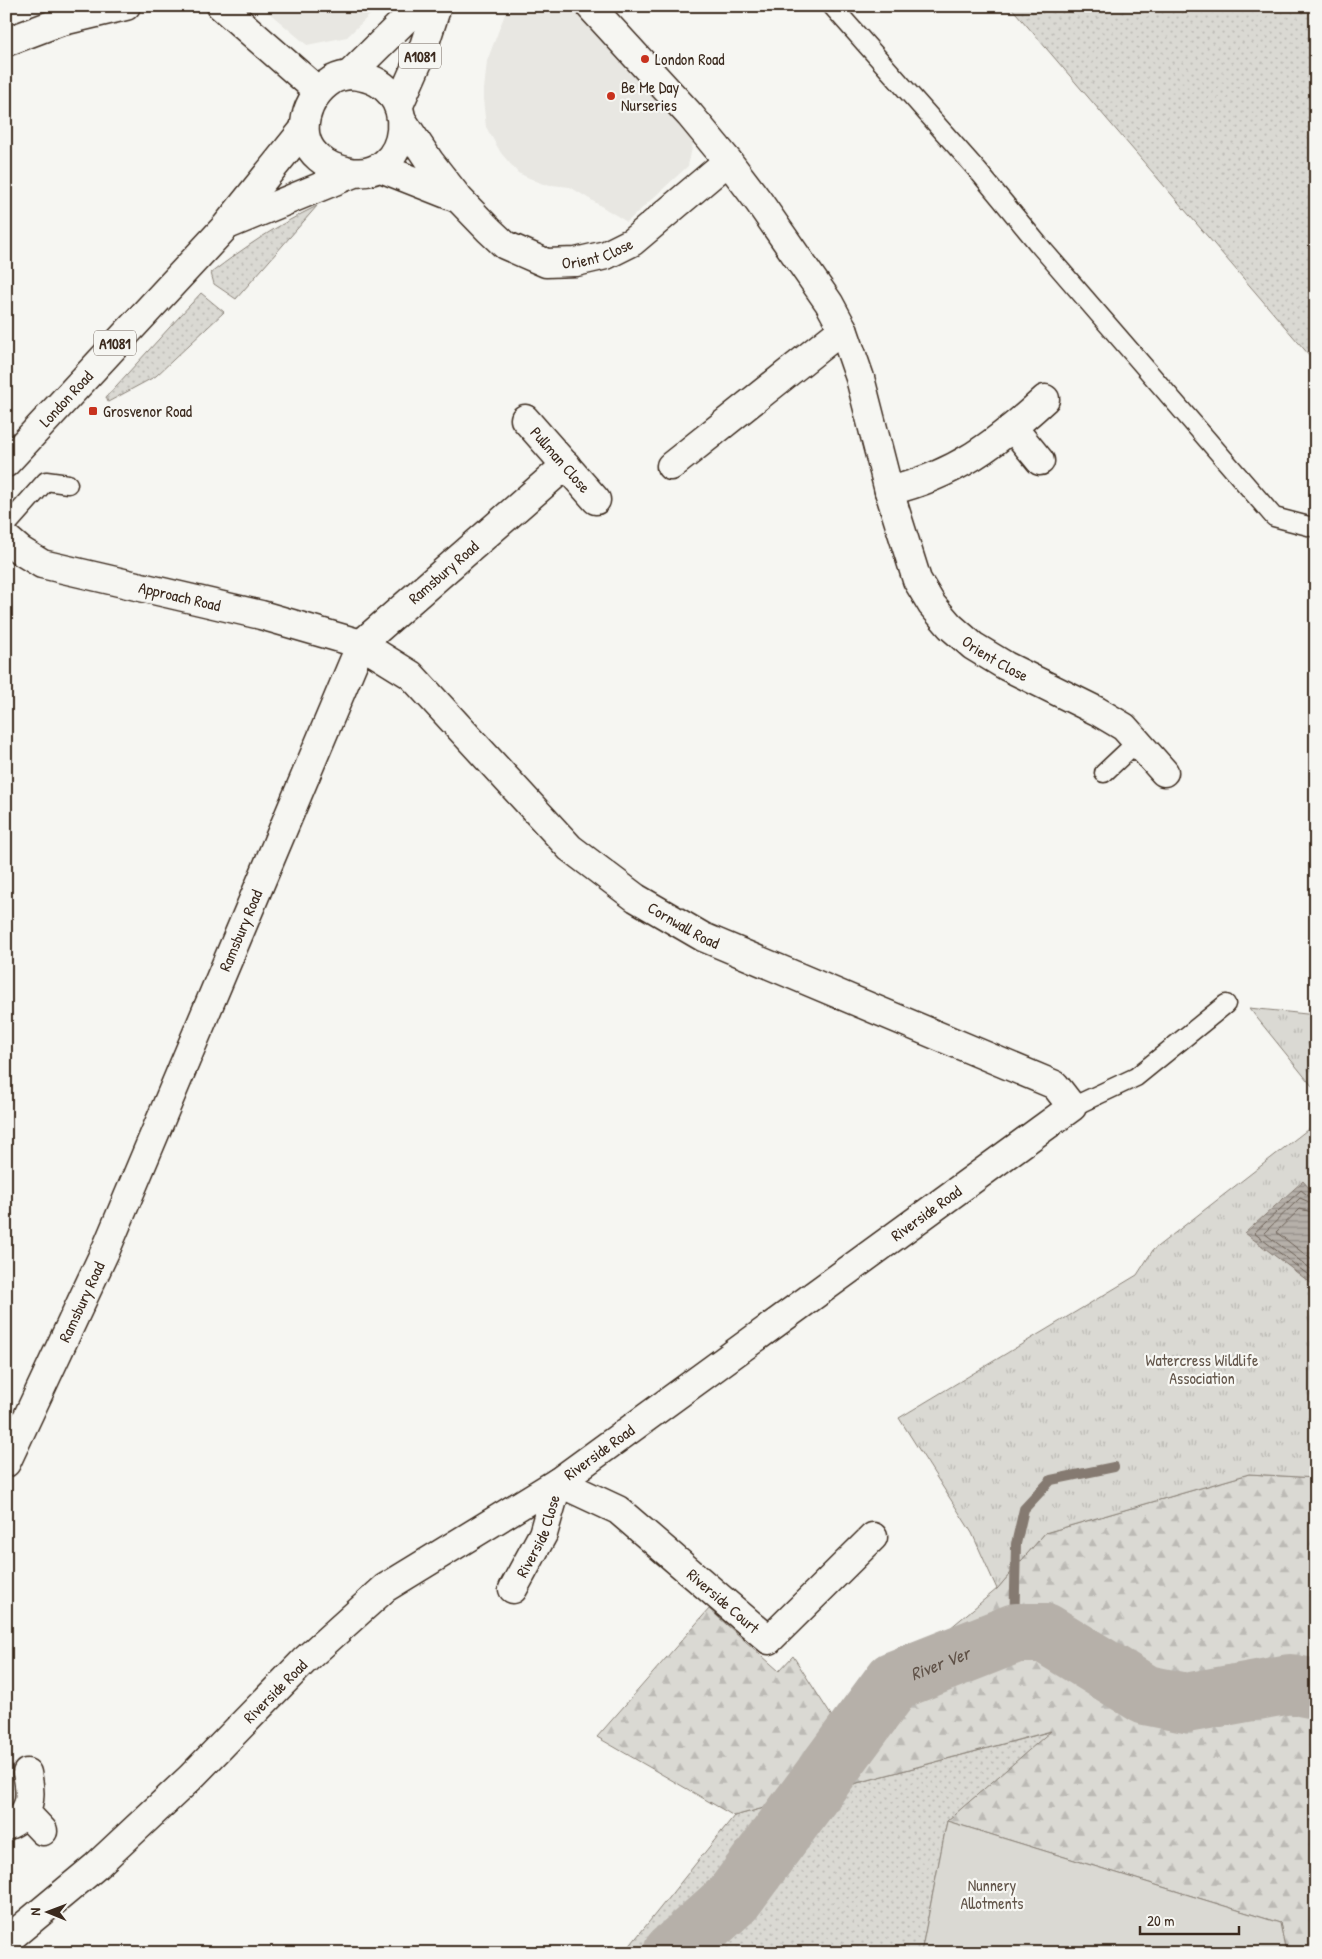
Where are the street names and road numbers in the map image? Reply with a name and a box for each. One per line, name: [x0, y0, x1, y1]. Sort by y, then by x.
road number: A1081: [399, 44, 441, 68]
street label: Orient Close: [562, 232, 637, 273]
road number: A1081: [94, 330, 136, 356]
street label: London Road: [34, 366, 98, 431]
street label: Pullman Close: [526, 422, 596, 498]
street label: Ramsbury Road: [403, 535, 483, 609]
street label: Approach Road: [137, 576, 223, 616]
street label: Orient Close: [957, 630, 1033, 687]
street label: Ramsbury Road: [213, 886, 267, 975]
street label: Cornwall Road: [644, 896, 723, 954]
street label: Riverside Road: [886, 1180, 966, 1246]
street label: Ramsbury Road: [53, 1258, 110, 1346]
street label: Riverside Road: [559, 1419, 639, 1485]
street label: Riverside Close: [511, 1492, 565, 1581]
street label: Riverside Court: [682, 1563, 765, 1638]
street label: Riverside Road: [238, 1654, 312, 1728]

